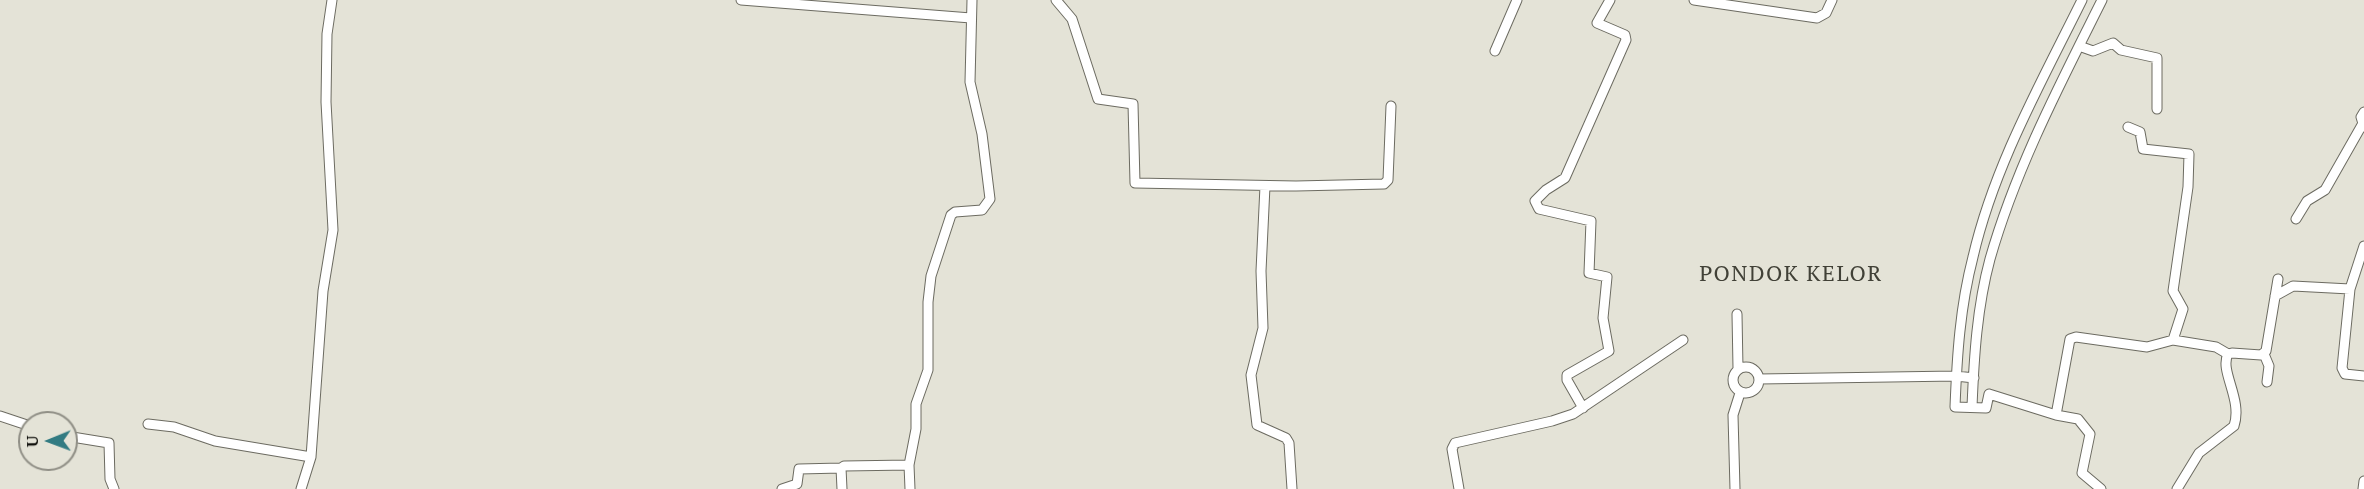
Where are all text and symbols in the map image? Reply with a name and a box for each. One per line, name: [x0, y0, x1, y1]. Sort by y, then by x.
district label: PONDOK KELOR: [1699, 262, 1883, 288]
north arrow: [18, 411, 78, 471]
text: U: [21, 435, 43, 447]

